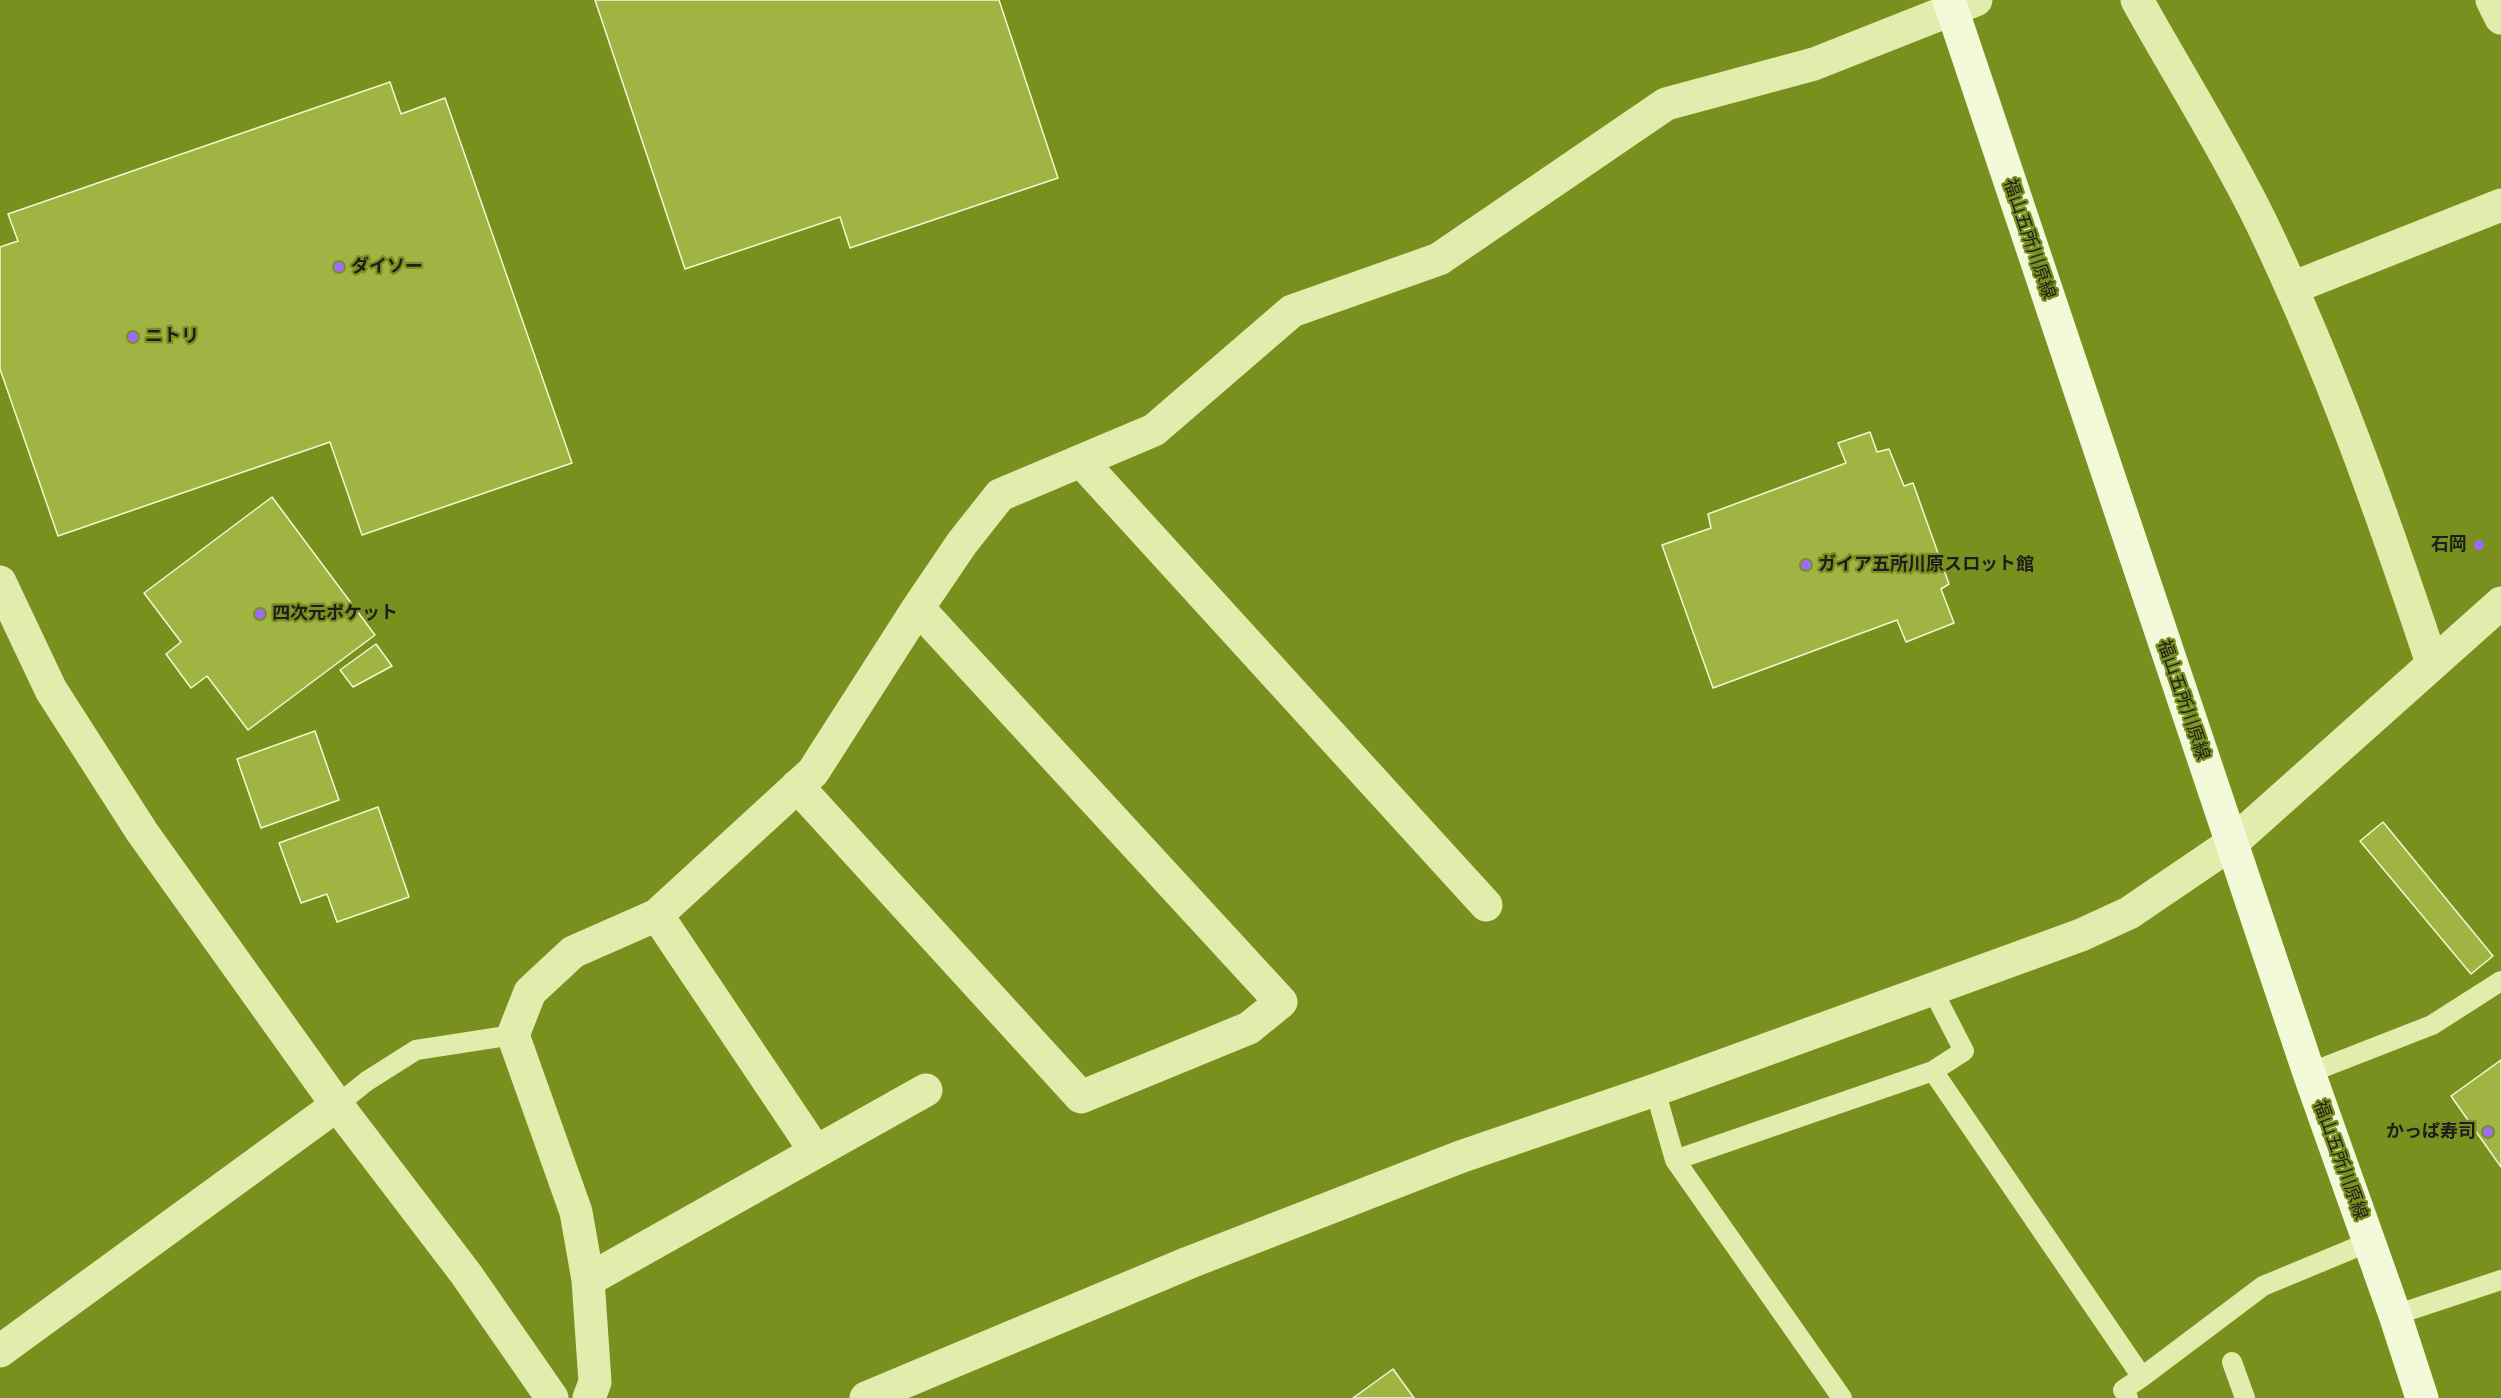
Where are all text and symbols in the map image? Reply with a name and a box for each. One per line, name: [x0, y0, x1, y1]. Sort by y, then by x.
street label: 福山五所川原線: [1998, 176, 2060, 302]
place label: ダイソー: [351, 256, 423, 278]
marker: ダイソー: [332, 260, 346, 274]
place label: ニトリ: [145, 326, 199, 348]
marker: ニトリ: [126, 330, 140, 344]
place label: 石岡: [2431, 534, 2467, 556]
marker: 石岡: [2472, 538, 2486, 552]
place label: ガイア五所川原スロット館: [1818, 554, 2034, 576]
marker: ガイア五所川原スロット館: [1799, 558, 1813, 572]
place label: 四次元ポケット: [272, 603, 398, 625]
marker: 四次元ポケット: [253, 607, 267, 621]
street label: 福山五所川原線: [2152, 637, 2214, 763]
street label: 福山五所川原線: [2308, 1097, 2372, 1223]
place label: かっぱ寿司: [2386, 1121, 2476, 1143]
marker: かっぱ寿司: [2481, 1125, 2495, 1139]

